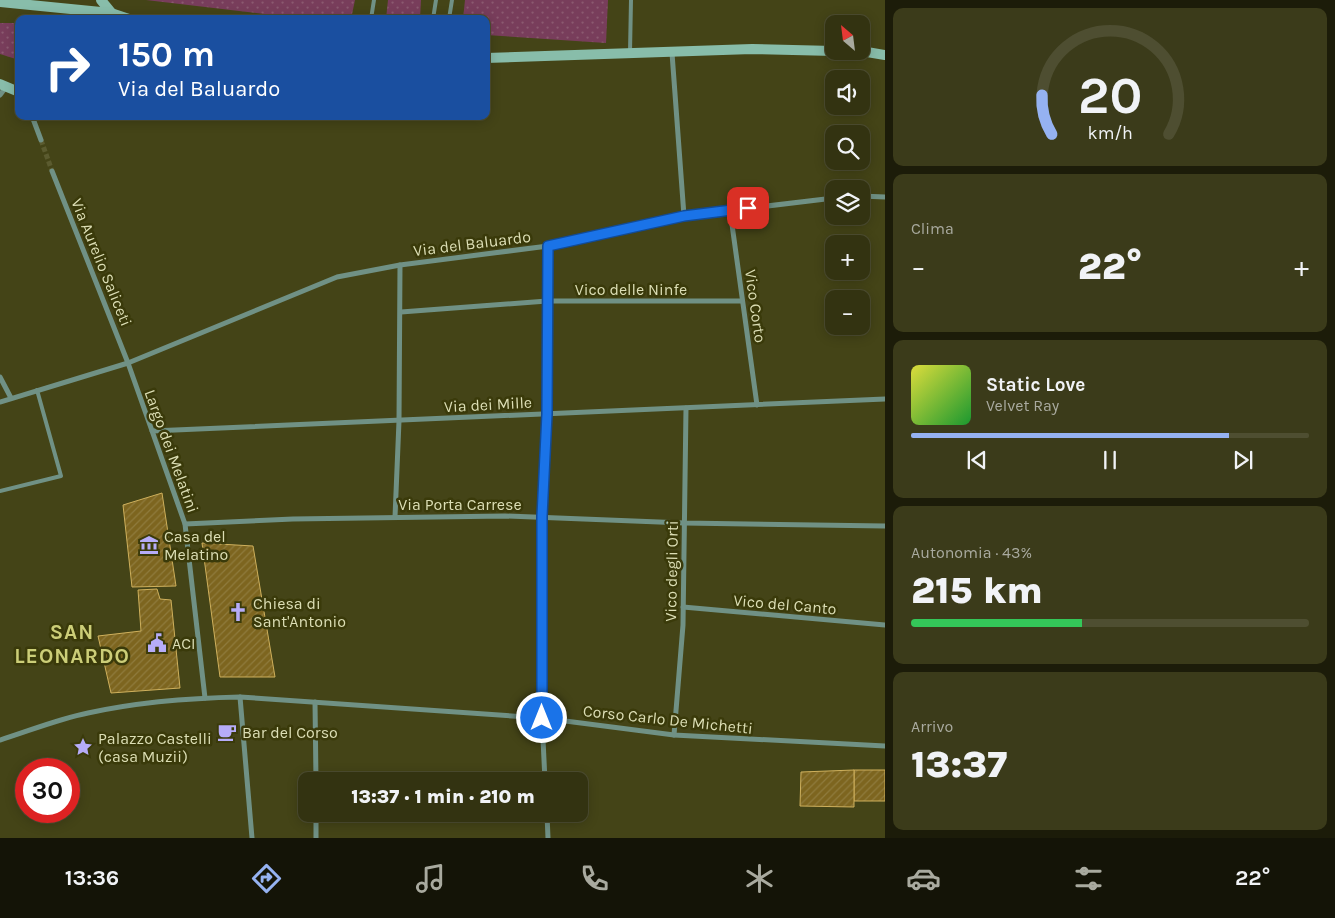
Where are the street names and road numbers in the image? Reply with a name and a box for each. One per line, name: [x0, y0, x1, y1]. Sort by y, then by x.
street label: Via Aurelio Saliceti: [67, 196, 136, 329]
street label: Via del Baluardo: [412, 227, 532, 260]
street label: Vico Corto: [741, 268, 770, 344]
street label: Vico delle Ninfe: [575, 280, 687, 299]
street label: Largo dei Melatini: [140, 387, 203, 515]
street label: Via dei Mille: [444, 393, 533, 416]
street label: Via Porta Carrese: [398, 495, 522, 514]
street label: Vico degli Orti: [661, 520, 682, 622]
street label: Vico del Canto: [733, 591, 837, 618]
street label: Corso Carlo De Michetti: [582, 701, 754, 738]

